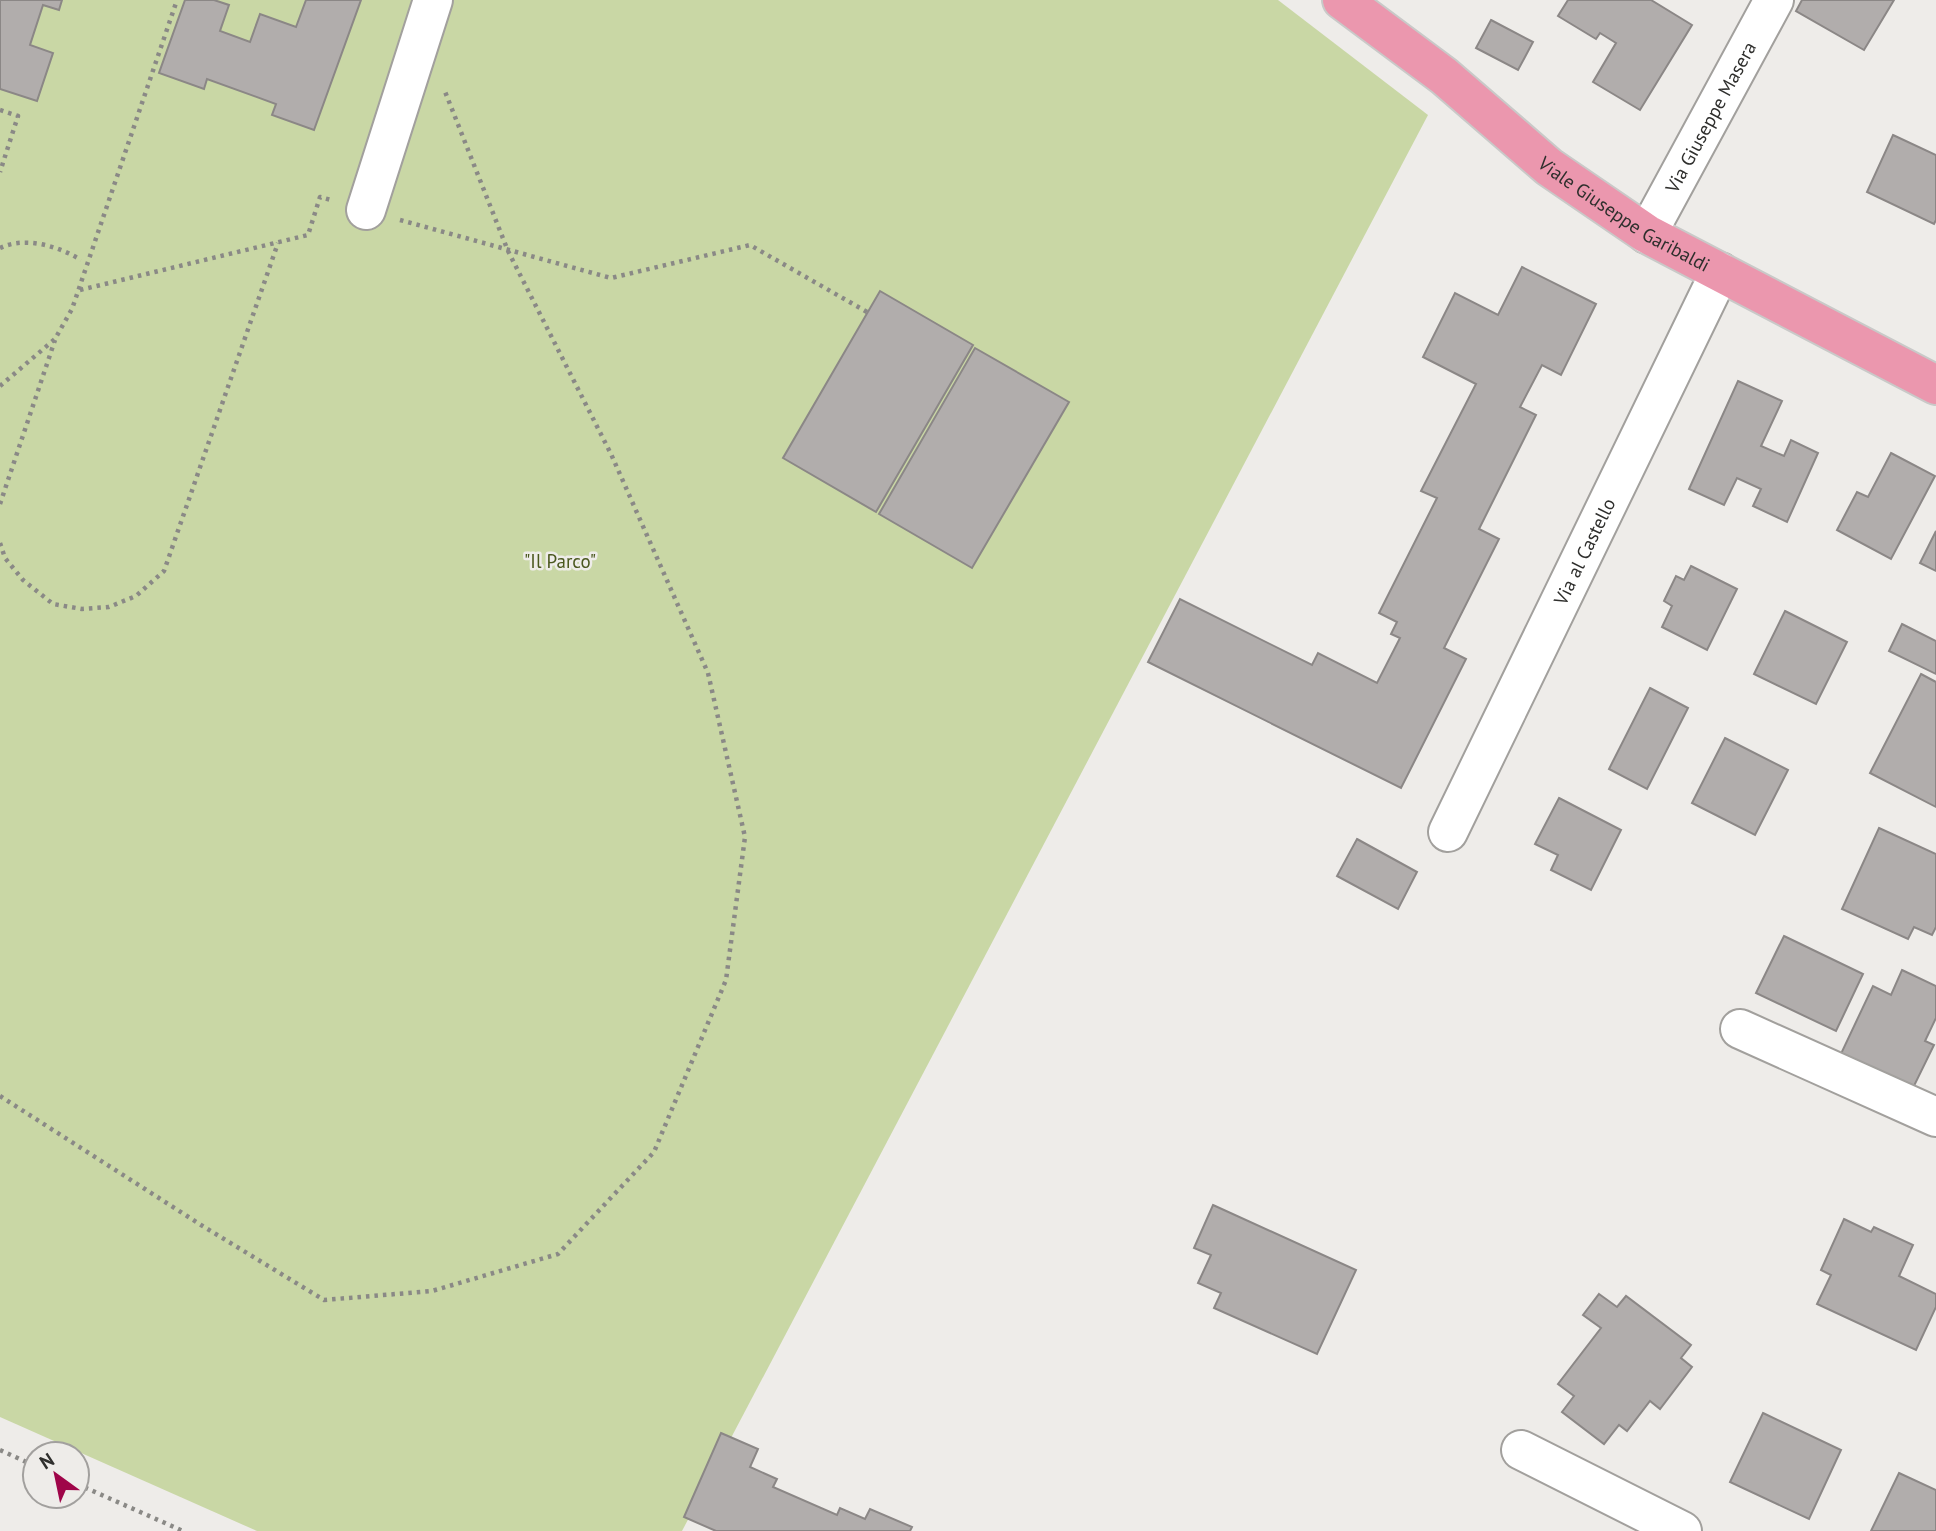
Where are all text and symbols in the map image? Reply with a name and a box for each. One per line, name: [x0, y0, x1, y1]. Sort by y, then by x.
street label: Via Giuseppe Masera: [1659, 37, 1761, 198]
street label: Viale Giuseppe Garibaldi: [1532, 150, 1714, 277]
street label: Via al Castello: [1548, 494, 1620, 610]
park label: "Il Parco": [524, 549, 596, 573]
north arrow: [21, 1440, 91, 1510]
text: N: [35, 1447, 59, 1474]

